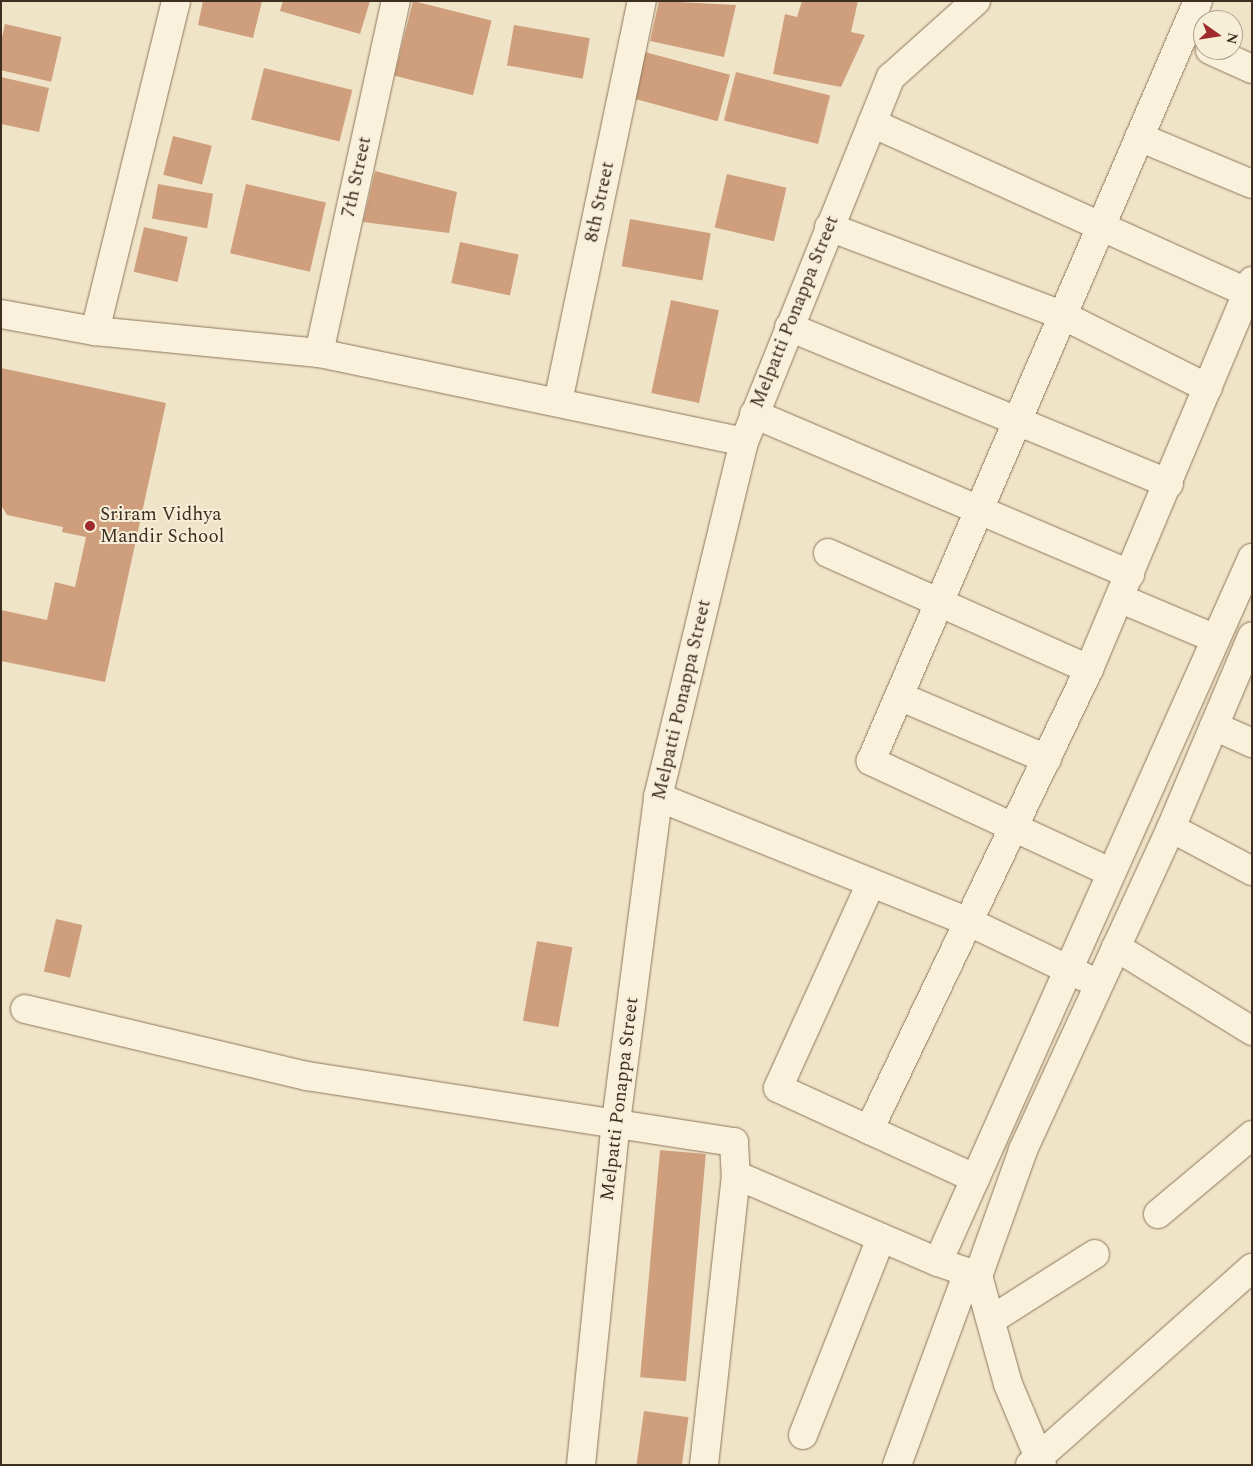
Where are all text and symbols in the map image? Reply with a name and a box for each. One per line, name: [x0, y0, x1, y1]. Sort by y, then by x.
north arrow: [1193, 10, 1243, 60]
text: N: [1221, 30, 1244, 46]
street label: 7th Street: [337, 135, 377, 219]
street label: 8th Street: [580, 160, 620, 244]
street label: Melpatti Ponappa Street: [746, 213, 844, 411]
place label: Sriram Vidhya Mandir School: [100, 504, 224, 548]
marker: Sriram Vidhya Mandir School: [84, 520, 96, 532]
street label: Melpatti Ponappa Street: [648, 598, 716, 802]
street label: Melpatti Ponappa Street: [596, 996, 644, 1202]

